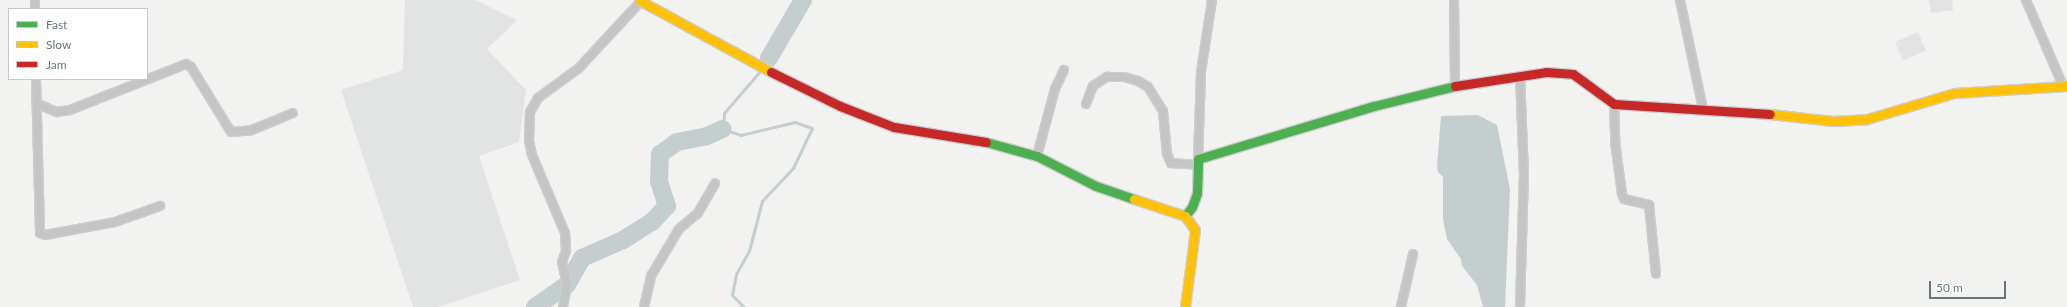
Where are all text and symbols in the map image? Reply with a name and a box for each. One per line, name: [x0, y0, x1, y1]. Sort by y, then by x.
legend: [8, 8, 148, 80]
text: Fast: [46, 17, 67, 32]
text: Slow: [46, 37, 71, 52]
text: Jam: [46, 57, 67, 72]
scale bar: [1931, 273, 2008, 299]
text: 50 m: [1936, 280, 1963, 295]

